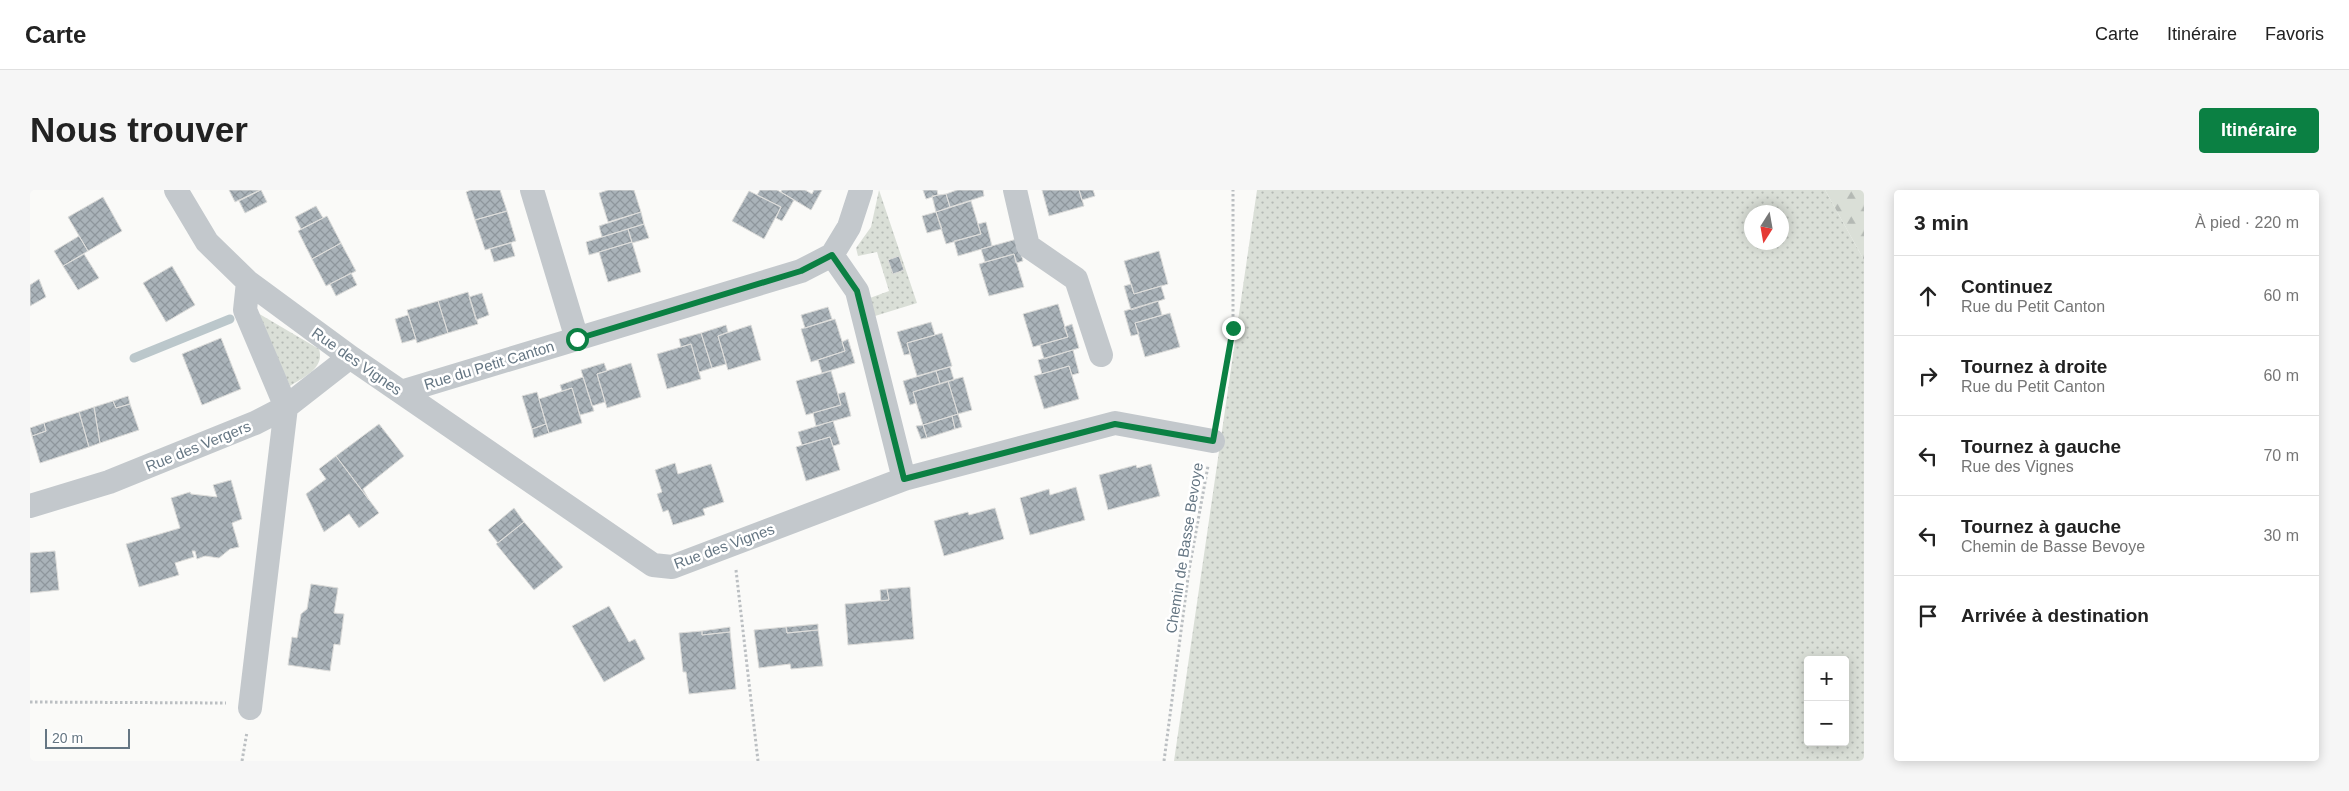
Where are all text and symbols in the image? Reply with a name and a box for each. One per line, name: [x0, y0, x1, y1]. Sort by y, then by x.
text: Carte: [25, 21, 86, 48]
text: Carte: [2095, 24, 2139, 44]
text: Itinéraire: [2167, 24, 2237, 44]
text: Favoris: [2265, 24, 2324, 44]
button: Itinéraire: [2199, 108, 2319, 153]
text: Nous trouver: [30, 110, 248, 149]
north arrow: [1744, 205, 1789, 250]
text: 3 min: [1914, 211, 1969, 234]
text: À pied · 220 m: [2195, 214, 2299, 231]
text: Continuez: [1961, 276, 2053, 297]
icon: ahead: [1914, 282, 1942, 310]
text: 60 m: [2263, 287, 2299, 304]
text: Rue du Petit Canton: [1961, 298, 2105, 315]
route end: [1222, 317, 1245, 340]
street label: Rue des Vignes: [309, 324, 405, 398]
route start: [566, 328, 589, 351]
street label: Rue du Petit Canton: [422, 337, 556, 393]
text: Tournez à droite: [1961, 356, 2107, 377]
icon: right: [1914, 362, 1942, 390]
text: 60 m: [2263, 367, 2299, 384]
text: Rue du Petit Canton: [1961, 378, 2105, 395]
street label: Rue des Vergers: [143, 417, 253, 475]
text: Tournez à gauche: [1961, 436, 2121, 457]
icon: left: [1914, 442, 1942, 470]
text: 70 m: [2263, 447, 2299, 464]
text: Rue des Vignes: [1961, 458, 2074, 475]
street label: Chemin de Basse Bevoye: [1162, 461, 1206, 635]
text: Tournez à gauche: [1961, 516, 2121, 537]
street label: Rue des Vignes: [671, 520, 777, 572]
icon: left: [1914, 522, 1942, 550]
text: 30 m: [2263, 527, 2299, 544]
text: Chemin de Basse Bevoye: [1961, 538, 2145, 555]
icon: arrive: [1914, 602, 1942, 630]
text: Arrivée à destination: [1961, 605, 2149, 626]
map controls: [1804, 656, 1849, 746]
button: +: [1804, 656, 1849, 701]
button: −: [1804, 701, 1849, 746]
scale bar: [45, 726, 130, 749]
text: 20 m: [52, 730, 83, 746]

